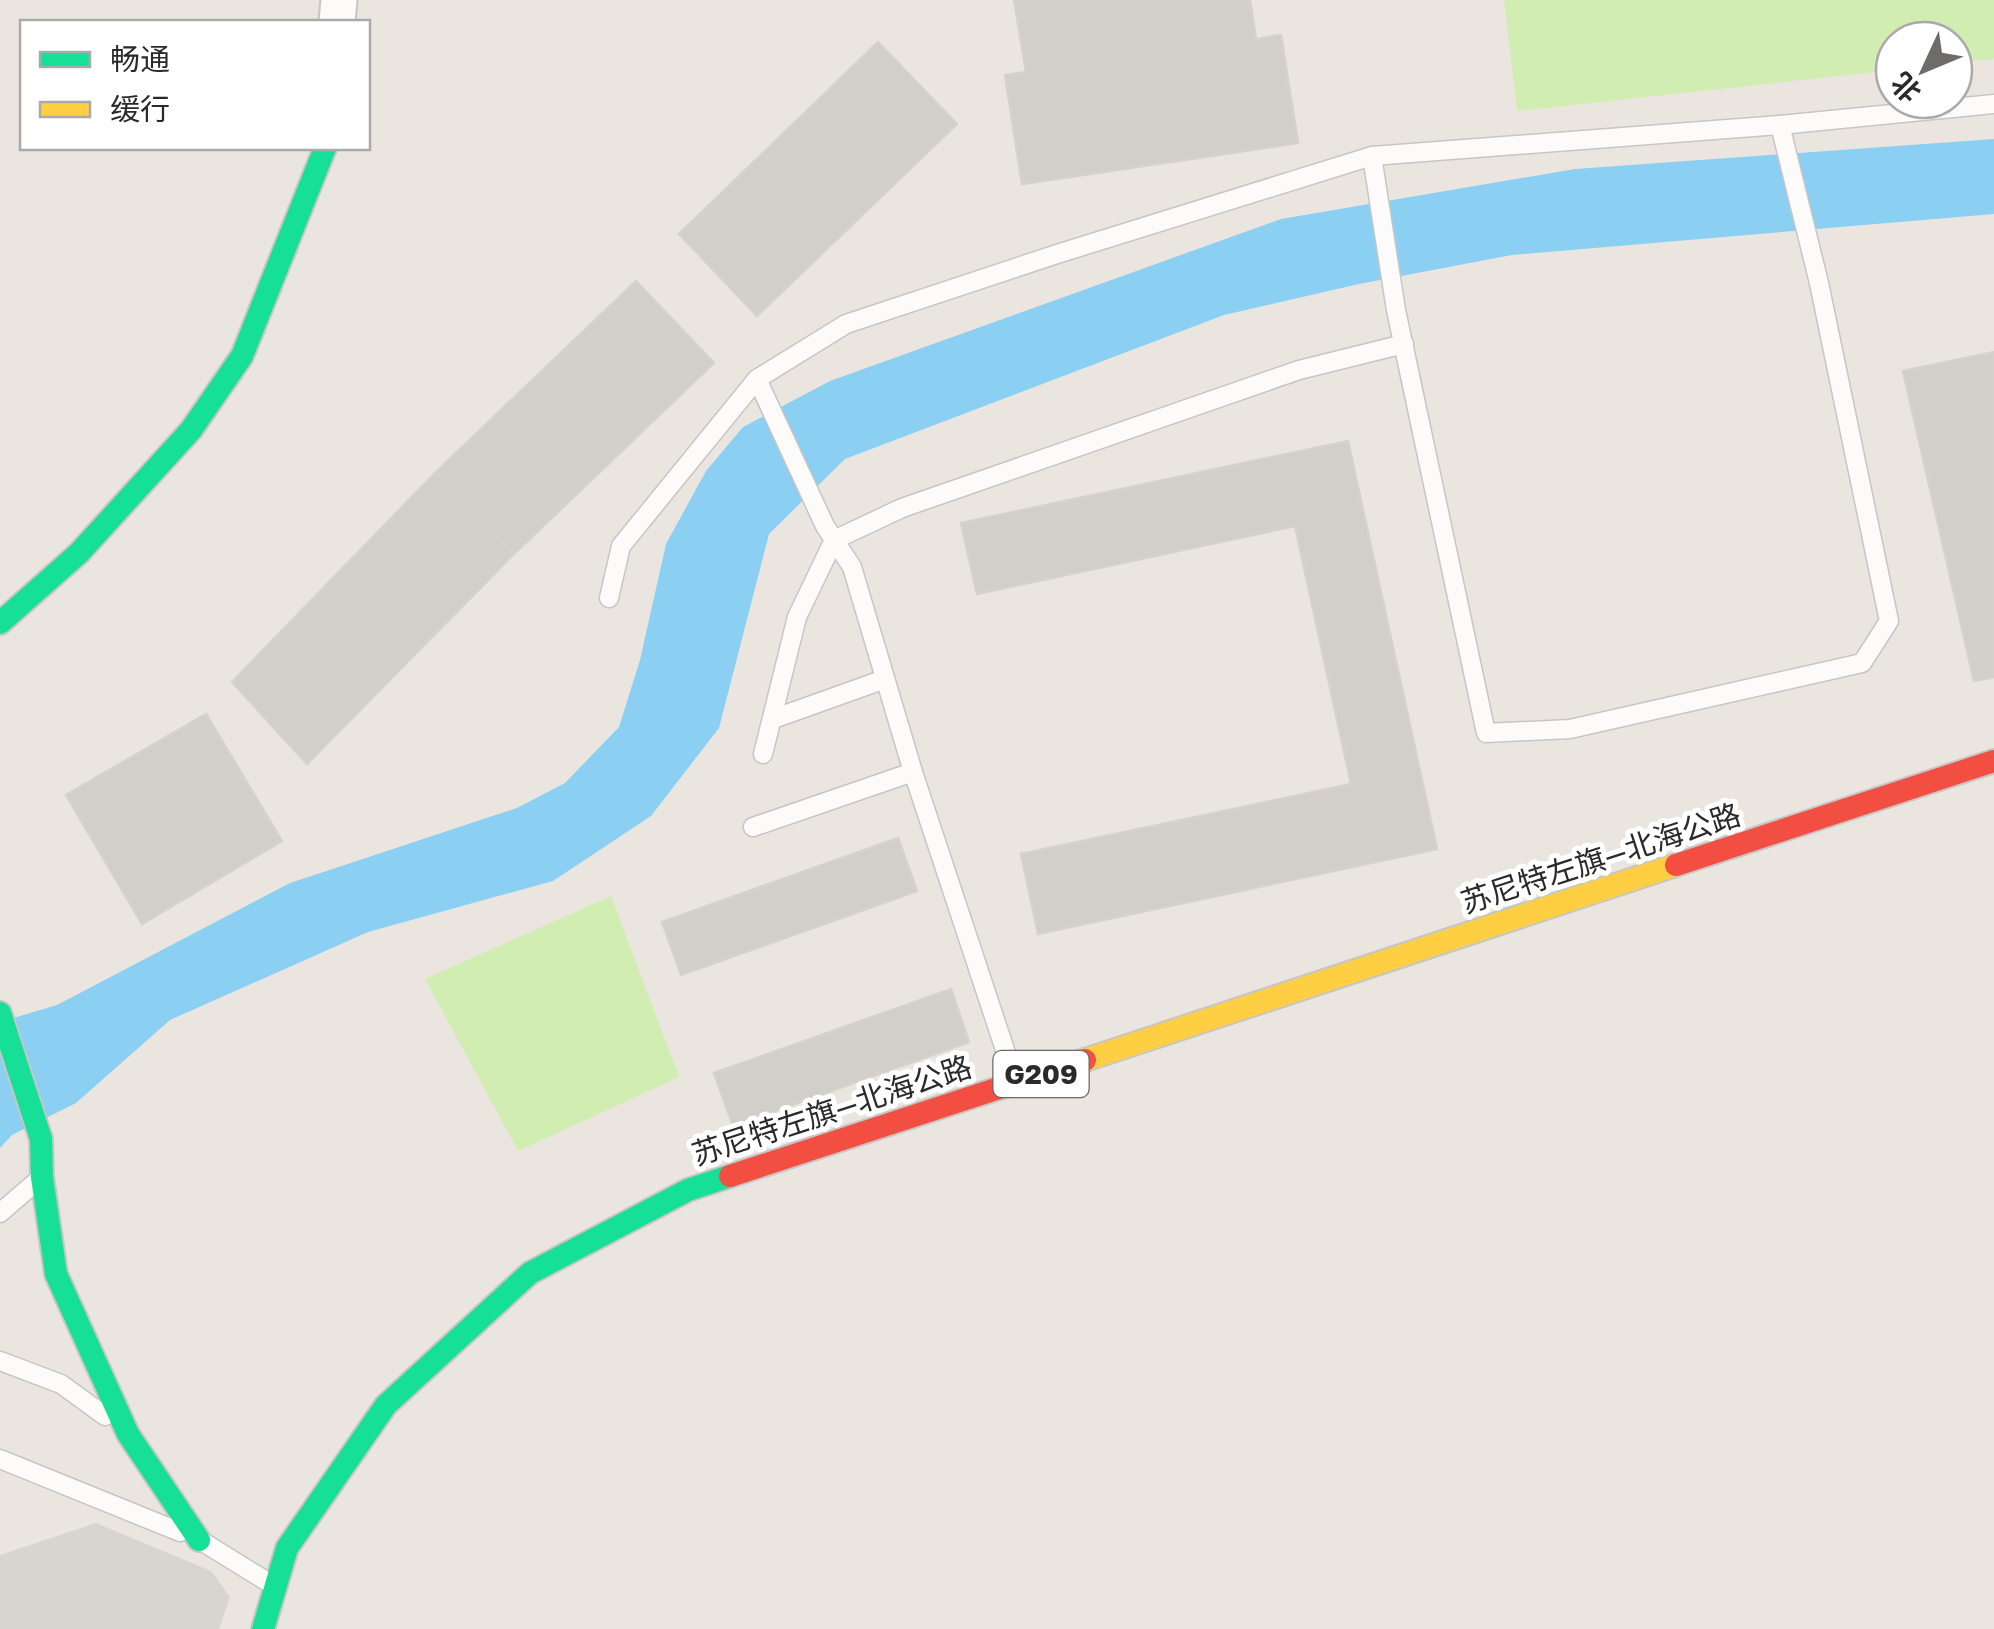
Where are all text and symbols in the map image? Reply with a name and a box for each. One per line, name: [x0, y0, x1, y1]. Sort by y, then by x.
legend: [20, 20, 370, 150]
north arrow: [1874, 20, 1974, 120]
text: 畅通: [110, 41, 170, 77]
text: 北: [1884, 66, 1927, 109]
text: 缓行: [110, 91, 170, 127]
street label: 苏尼特左旗—北海公路: [1456, 796, 1745, 920]
street label: 苏尼特左旗—北海公路: [687, 1048, 976, 1172]
road number: G209: [994, 1051, 1088, 1097]

